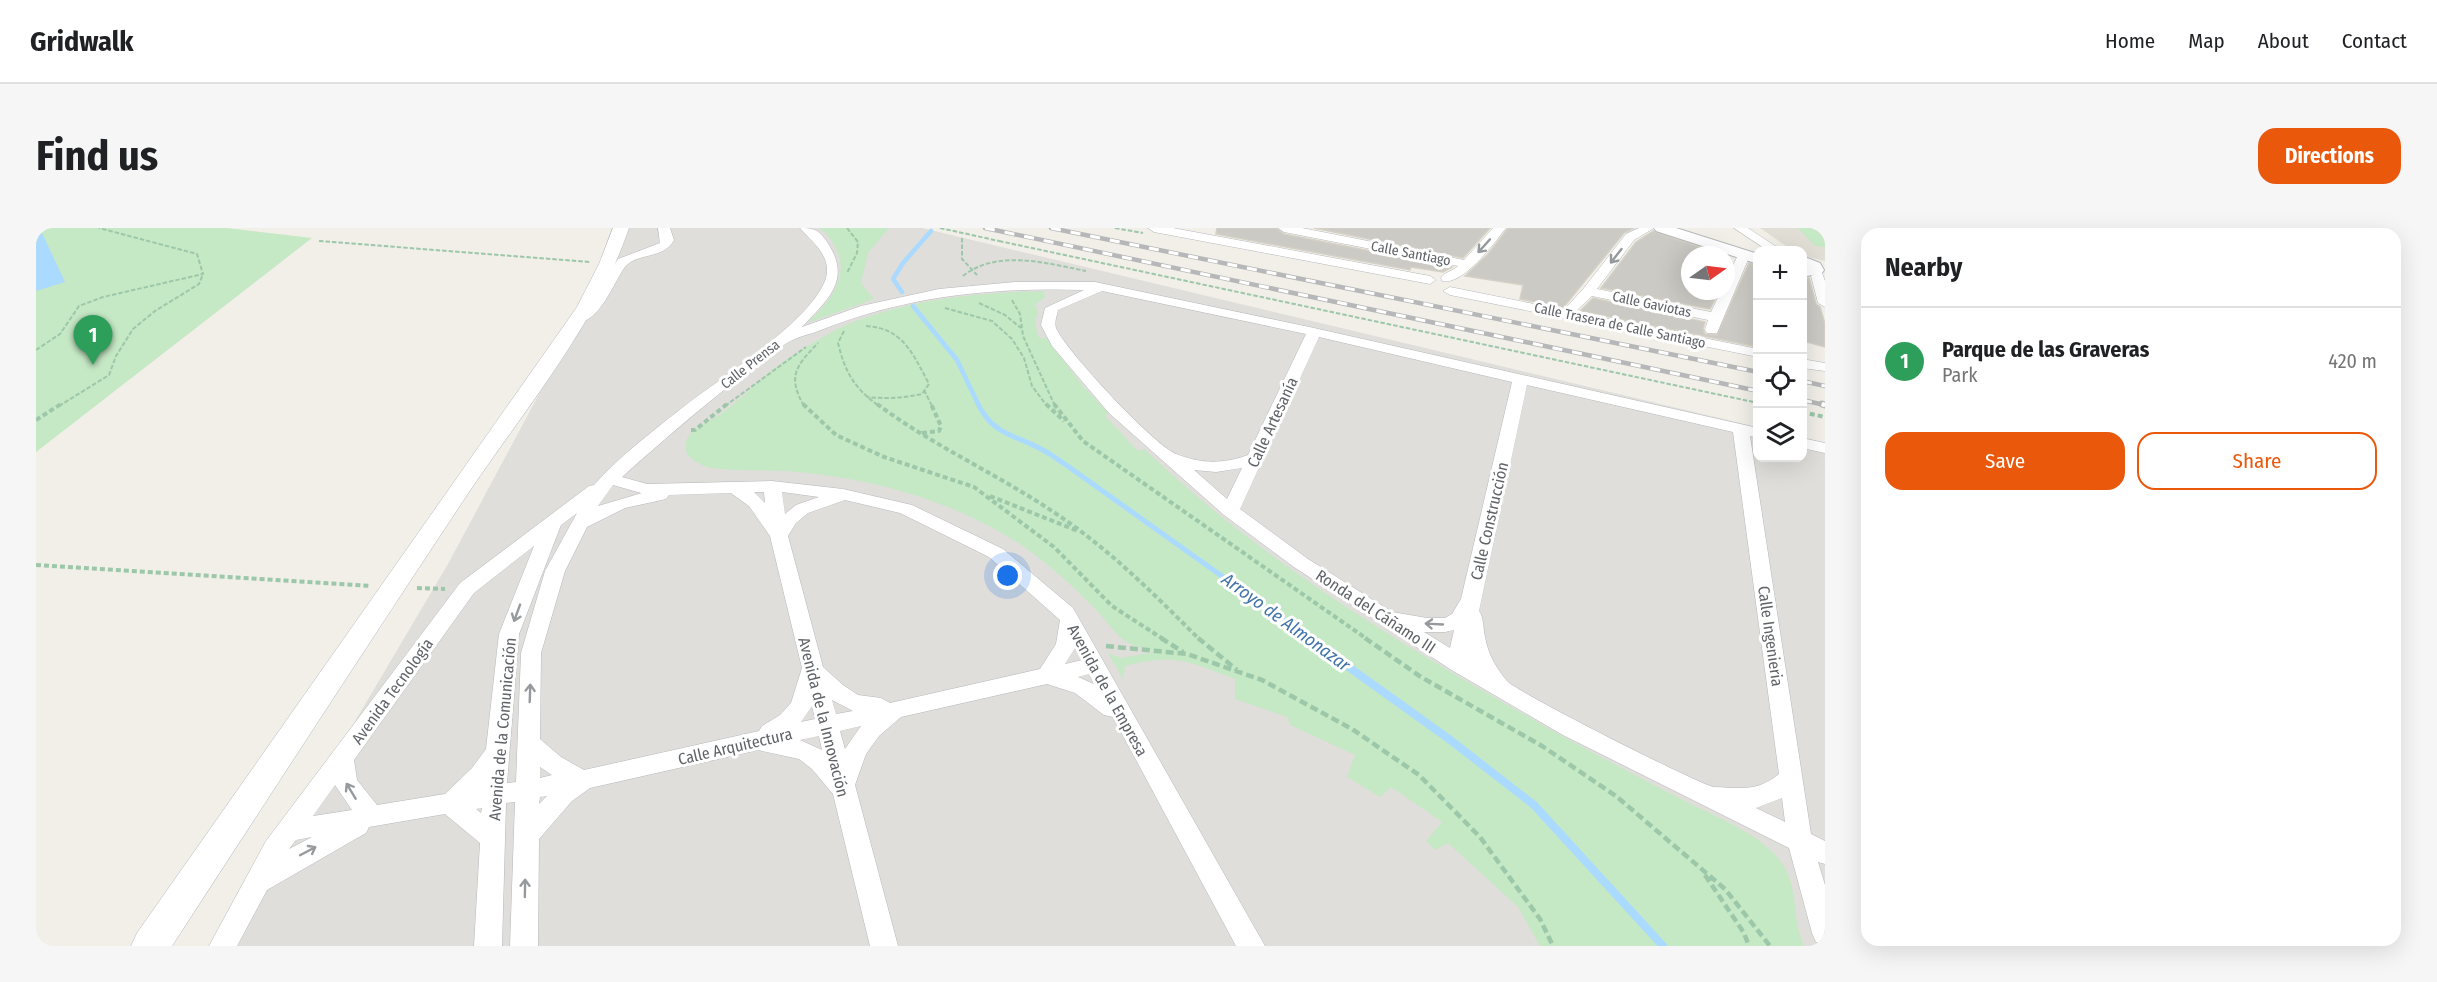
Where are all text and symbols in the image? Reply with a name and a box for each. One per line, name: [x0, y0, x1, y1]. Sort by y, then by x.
text: Gridwalk: [30, 25, 134, 58]
text: Home: [2105, 28, 2155, 54]
text: Map: [2188, 28, 2225, 54]
text: About: [2258, 28, 2309, 54]
text: Contact: [2342, 28, 2407, 54]
button: Directions: [2258, 128, 2401, 184]
text: Find us: [36, 131, 158, 181]
street label: Calle Santiago: [1370, 237, 1452, 270]
one-way arrow: [1477, 238, 1491, 253]
north arrow: [1681, 246, 1735, 300]
map controls: [1753, 246, 1807, 462]
button: +: [1753, 246, 1807, 300]
one-way arrow: [1609, 248, 1622, 264]
text: Nearby: [1885, 252, 1962, 283]
street label: Calle Gaviotas: [1611, 288, 1693, 321]
street label: Calle Trasera de Calle Santiago: [1533, 299, 1707, 352]
button: −: [1753, 300, 1807, 354]
pin: 1: [74, 316, 112, 365]
street label: Calle Prensa: [718, 336, 783, 393]
text: Parque de las Graveras: [1942, 336, 2149, 363]
text: 1: [1900, 349, 1909, 373]
text: 420 m: [2328, 349, 2377, 373]
button: locate: [1753, 354, 1807, 408]
text: Park: [1942, 363, 1978, 387]
street label: Calle Artesanía: [1243, 374, 1302, 470]
button: layers: [1753, 408, 1807, 462]
button: Save: [1885, 432, 2125, 490]
button: Share: [2137, 432, 2377, 490]
street label: Calle Construcción: [1467, 460, 1512, 582]
your location: [993, 561, 1022, 590]
street label: Ronda del Cáñamo III: [1312, 566, 1439, 657]
water label: Arroyo de Almonazar: [1217, 568, 1355, 676]
street label: Calle Ingenieria: [1754, 585, 1787, 688]
one-way arrow: [510, 603, 521, 621]
one-way arrow: [1425, 618, 1445, 629]
street label: Avenida de la Empresa: [1063, 621, 1152, 760]
street label: Avenida Tecnología: [348, 635, 437, 748]
street label: Avenida de la Innovación: [794, 635, 853, 799]
street label: Avenida de la Comunicación: [485, 637, 520, 821]
one-way arrow: [524, 684, 535, 704]
street label: Calle Arquitectura: [676, 724, 794, 769]
one-way arrow: [345, 783, 357, 800]
one-way arrow: [299, 845, 317, 857]
one-way arrow: [519, 878, 531, 898]

